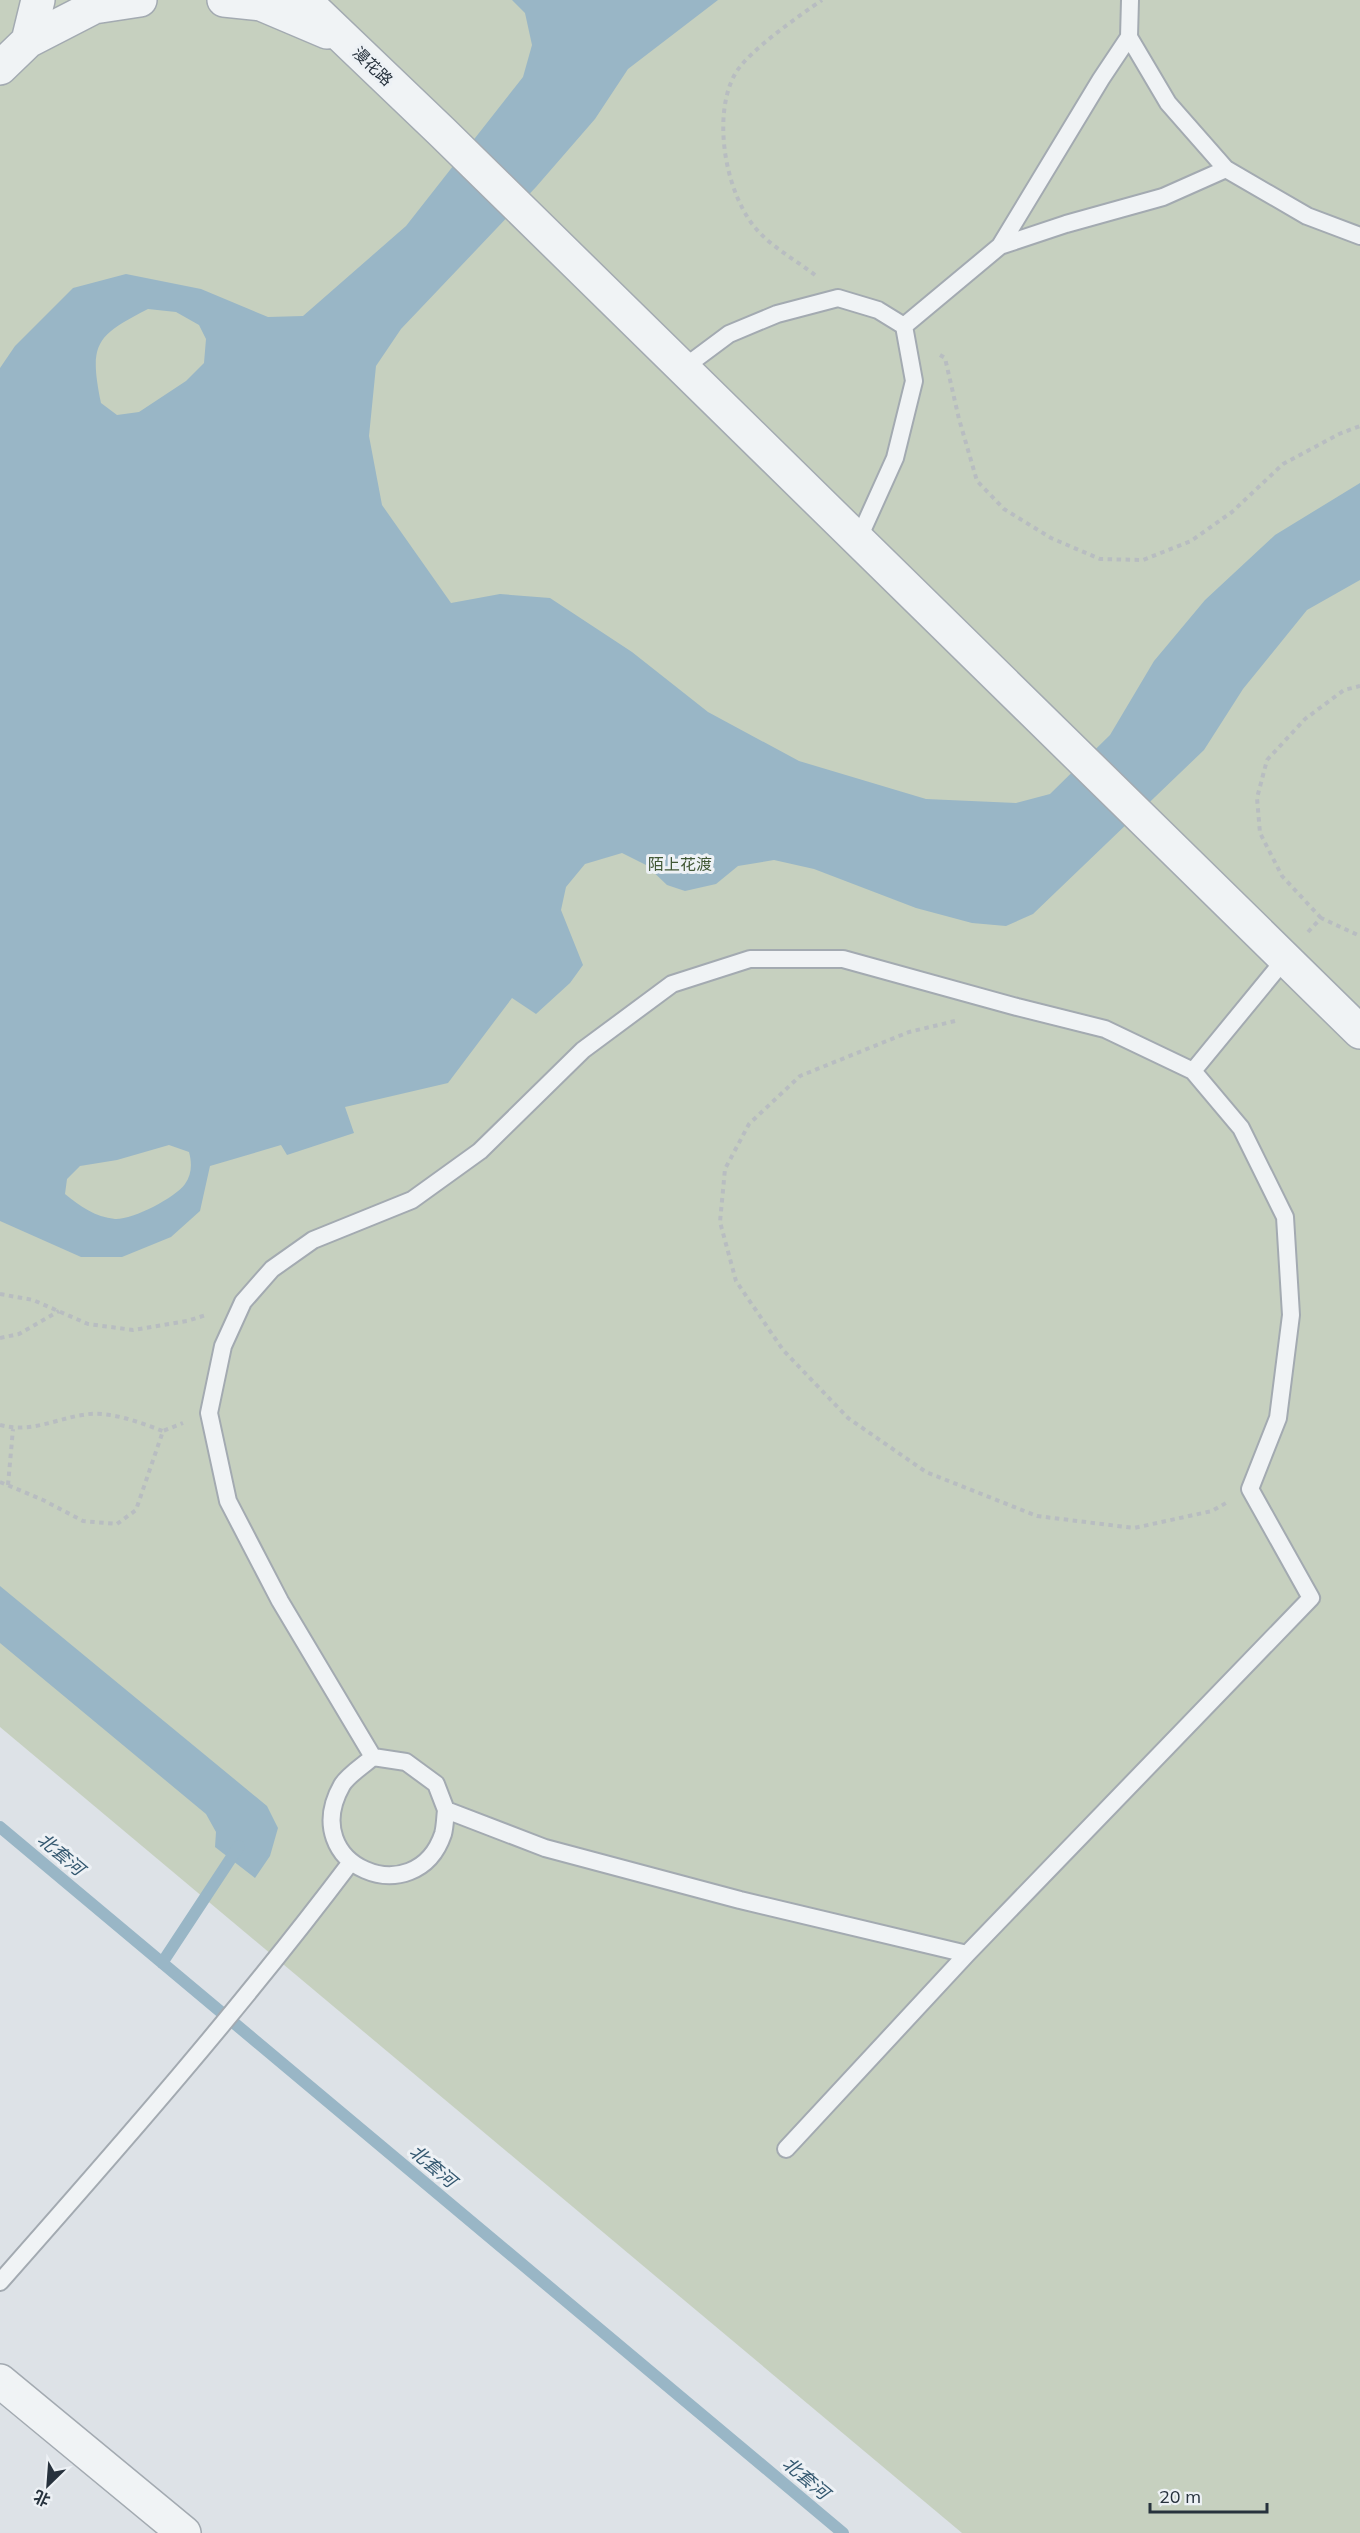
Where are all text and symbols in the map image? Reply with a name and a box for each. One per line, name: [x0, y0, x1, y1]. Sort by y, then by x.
street label: 漫花路: [349, 42, 397, 90]
park label: 陌上花渡: [648, 854, 712, 874]
water label: 北套河: [33, 1828, 91, 1882]
water label: 北套河: [405, 2140, 463, 2194]
water label: 北套河: [778, 2452, 836, 2506]
north arrow: [18, 2455, 78, 2515]
scale bar: [1150, 2476, 1267, 2514]
text: 20 m: [1159, 2485, 1201, 2508]
text: 北: [30, 2486, 53, 2511]

